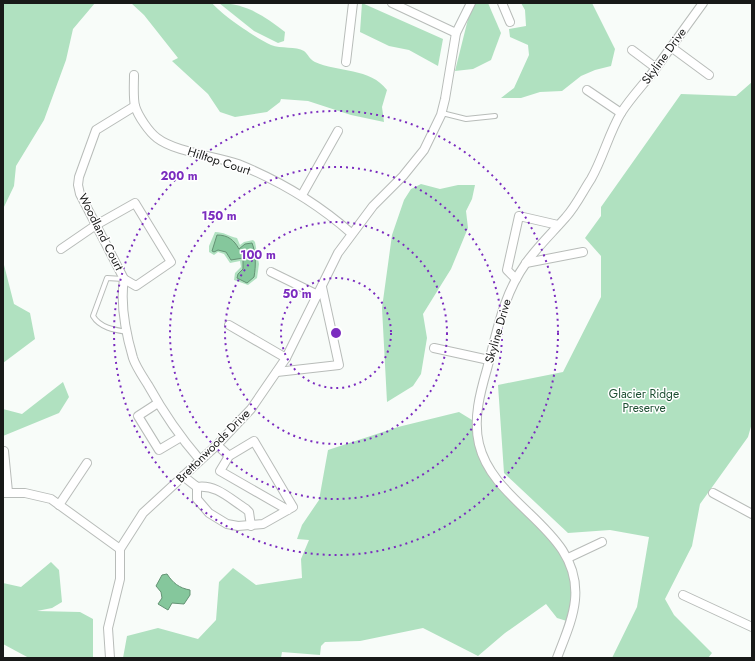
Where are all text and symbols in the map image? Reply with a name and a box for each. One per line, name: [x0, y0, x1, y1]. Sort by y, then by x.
street label: Skyline Drive: [637, 24, 691, 88]
street label: Hilltop Court: [185, 142, 253, 180]
text: 200 m: [160, 167, 198, 185]
street label: Woodland Court: [74, 190, 128, 274]
text: 150 m: [201, 207, 237, 225]
text: 100 m: [240, 246, 276, 264]
text: 50 m: [282, 285, 312, 303]
street label: Skyline Drive: [480, 297, 516, 365]
centre of rings: [329, 326, 343, 340]
park label: Glacier Ridge Preserve: [609, 385, 679, 417]
street label: Brettonwoods Drive: [172, 405, 254, 487]

